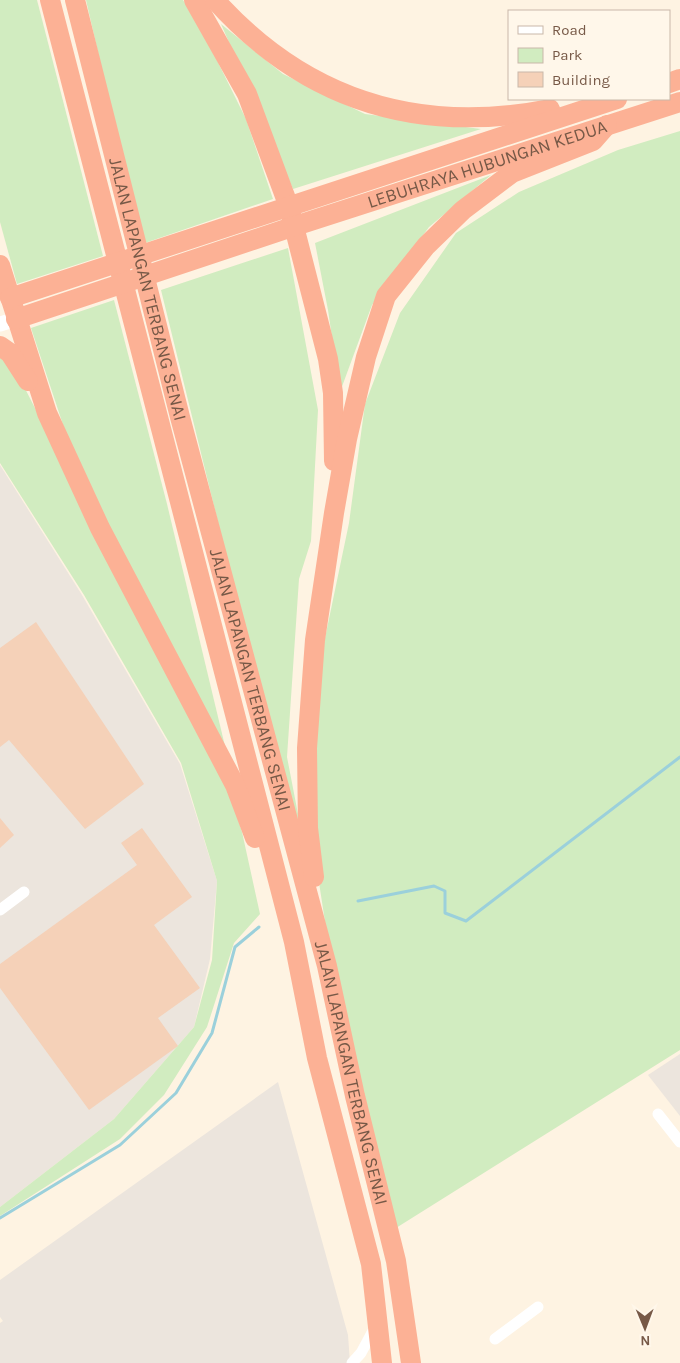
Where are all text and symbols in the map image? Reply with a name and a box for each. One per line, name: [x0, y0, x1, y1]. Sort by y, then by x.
legend: [508, 10, 670, 100]
text: Road: [552, 21, 587, 39]
text: Park: [552, 46, 582, 64]
text: Building: [552, 71, 610, 89]
street label: LEBUHRAYA HUBUNGAN KEDUA: [365, 115, 610, 213]
street label: JALAN LAPANGAN TERBANG SENAI: [104, 155, 192, 423]
street label: JALAN LAPANGAN TERBANG SENAI: [205, 546, 296, 813]
street label: JALAN LAPANGAN TERBANG SENAI: [310, 938, 393, 1207]
north arrow: [620, 1303, 670, 1353]
text: N: [640, 1332, 650, 1349]

